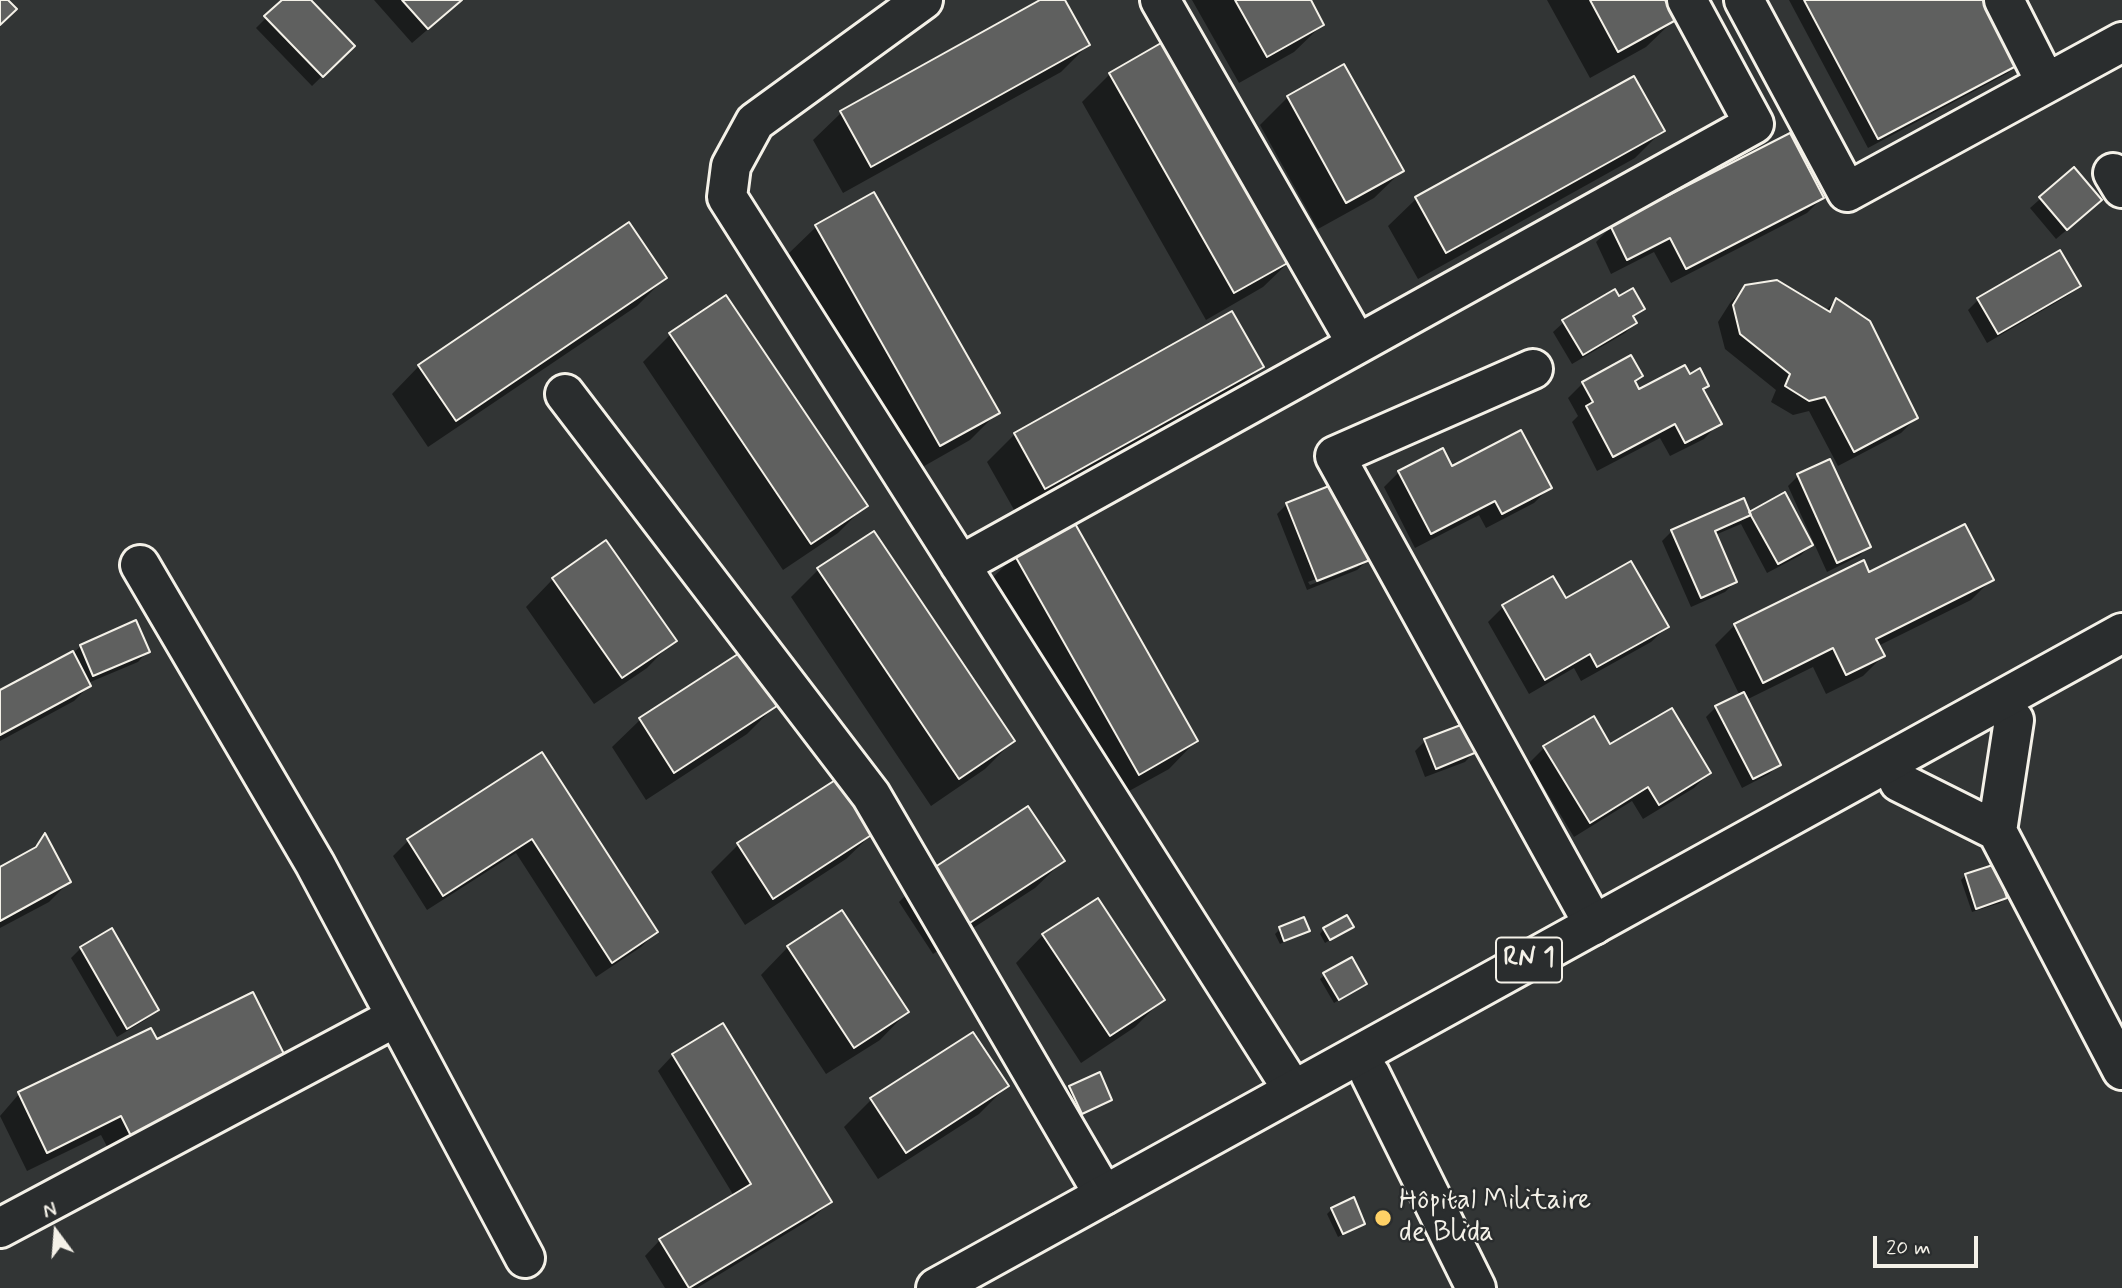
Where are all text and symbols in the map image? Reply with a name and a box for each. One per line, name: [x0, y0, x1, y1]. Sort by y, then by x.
road number: RN 1: [1496, 937, 1562, 982]
place label: Hôpital Militaire de Blida: [1399, 1185, 1591, 1251]
north arrow: [21, 1197, 91, 1267]
text: N: [41, 1198, 60, 1225]
marker: Hôpital Militaire de Blida: [1373, 1208, 1393, 1228]
scale bar: [1877, 1222, 1982, 1266]
text: 20 m: [1886, 1234, 1931, 1262]

